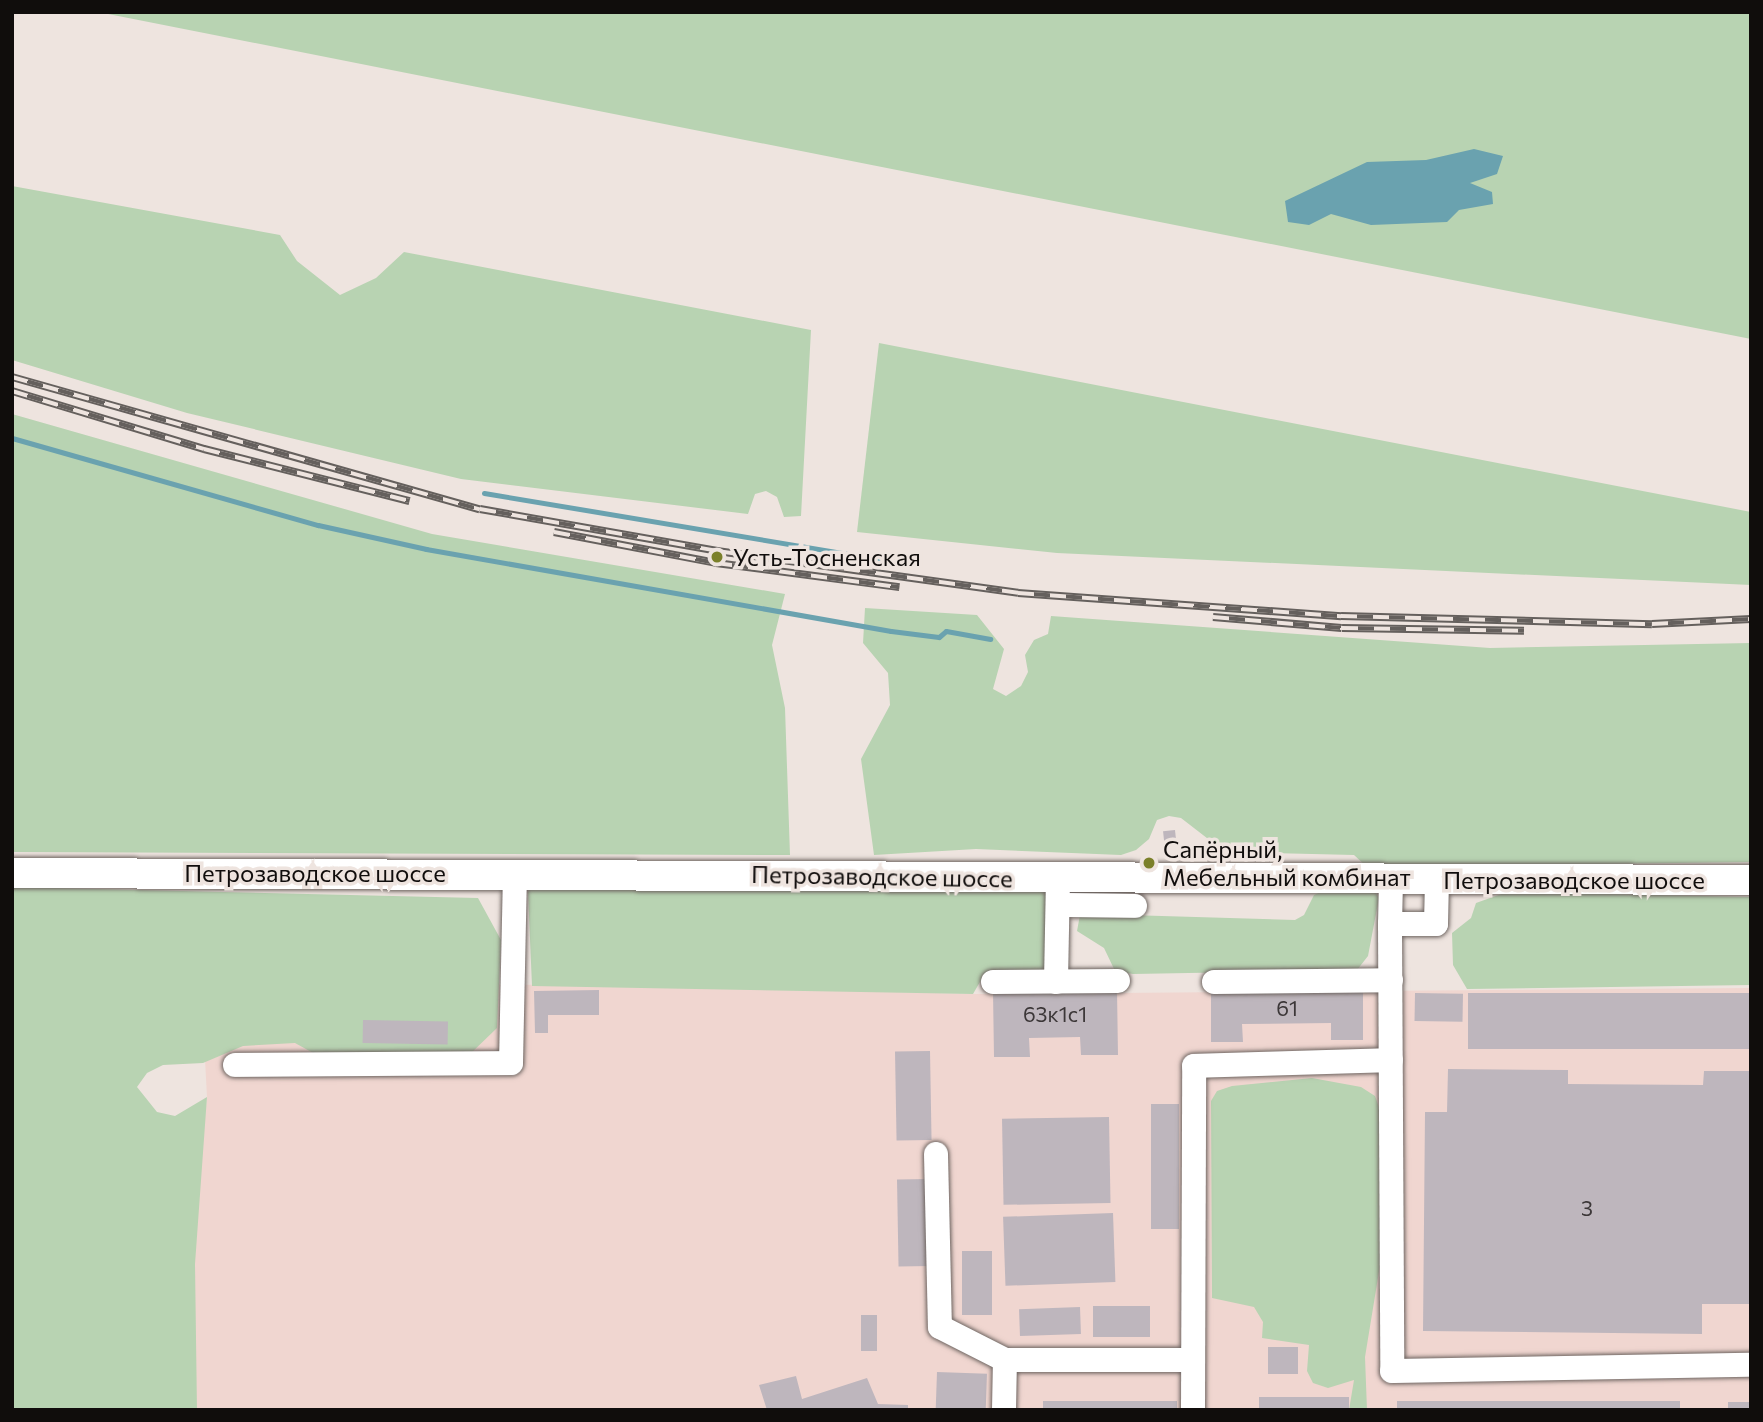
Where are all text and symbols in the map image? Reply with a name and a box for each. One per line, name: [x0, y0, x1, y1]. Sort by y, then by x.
place label: Усть-Тосненская: [733, 543, 921, 571]
marker: Усть-Тосненская: [707, 547, 727, 567]
place label: Сапёрный, Мебельный комбинат: [1163, 835, 1411, 891]
marker: Сапёрный, Мебельный комбинат: [1141, 855, 1157, 871]
street label: Петрозаводское шоссе: [184, 859, 446, 887]
street label: Петрозаводское шоссе: [751, 859, 1013, 893]
street label: Петрозаводское шоссе: [1443, 866, 1705, 894]
house number: 61: [1276, 995, 1298, 1021]
house number: 63к1с1: [1023, 1001, 1087, 1027]
house number: 3: [1581, 1195, 1593, 1221]

